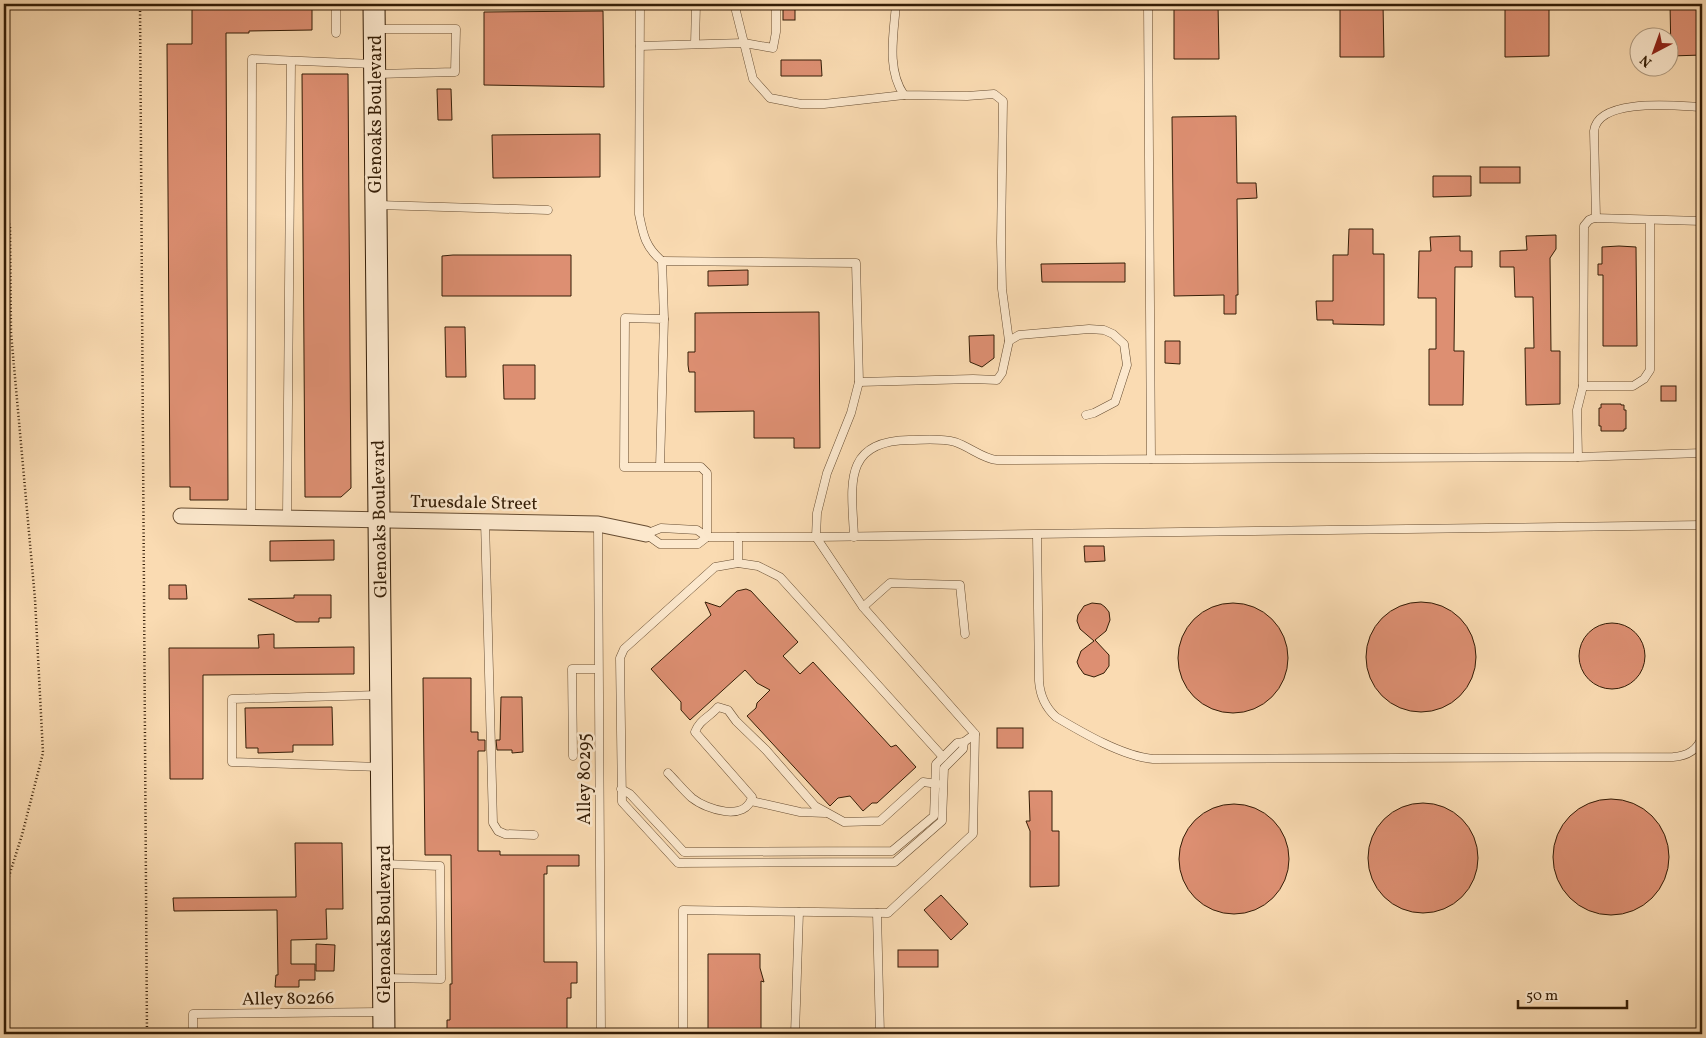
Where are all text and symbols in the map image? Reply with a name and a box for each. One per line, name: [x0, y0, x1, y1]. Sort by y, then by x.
north arrow: [1628, 28, 1678, 78]
street label: Glenoaks Boulevard: [364, 35, 389, 193]
text: N: [1636, 50, 1657, 71]
street label: Glenoaks Boulevard: [367, 440, 394, 598]
street label: Truesdale Street: [410, 490, 538, 517]
street label: Alley 80295: [573, 733, 598, 825]
street label: Glenoaks Boulevard: [373, 845, 398, 1003]
scale bar: [1518, 978, 1627, 1010]
street label: Alley 80266: [242, 986, 334, 1013]
text: 50 m: [1526, 986, 1558, 1007]

